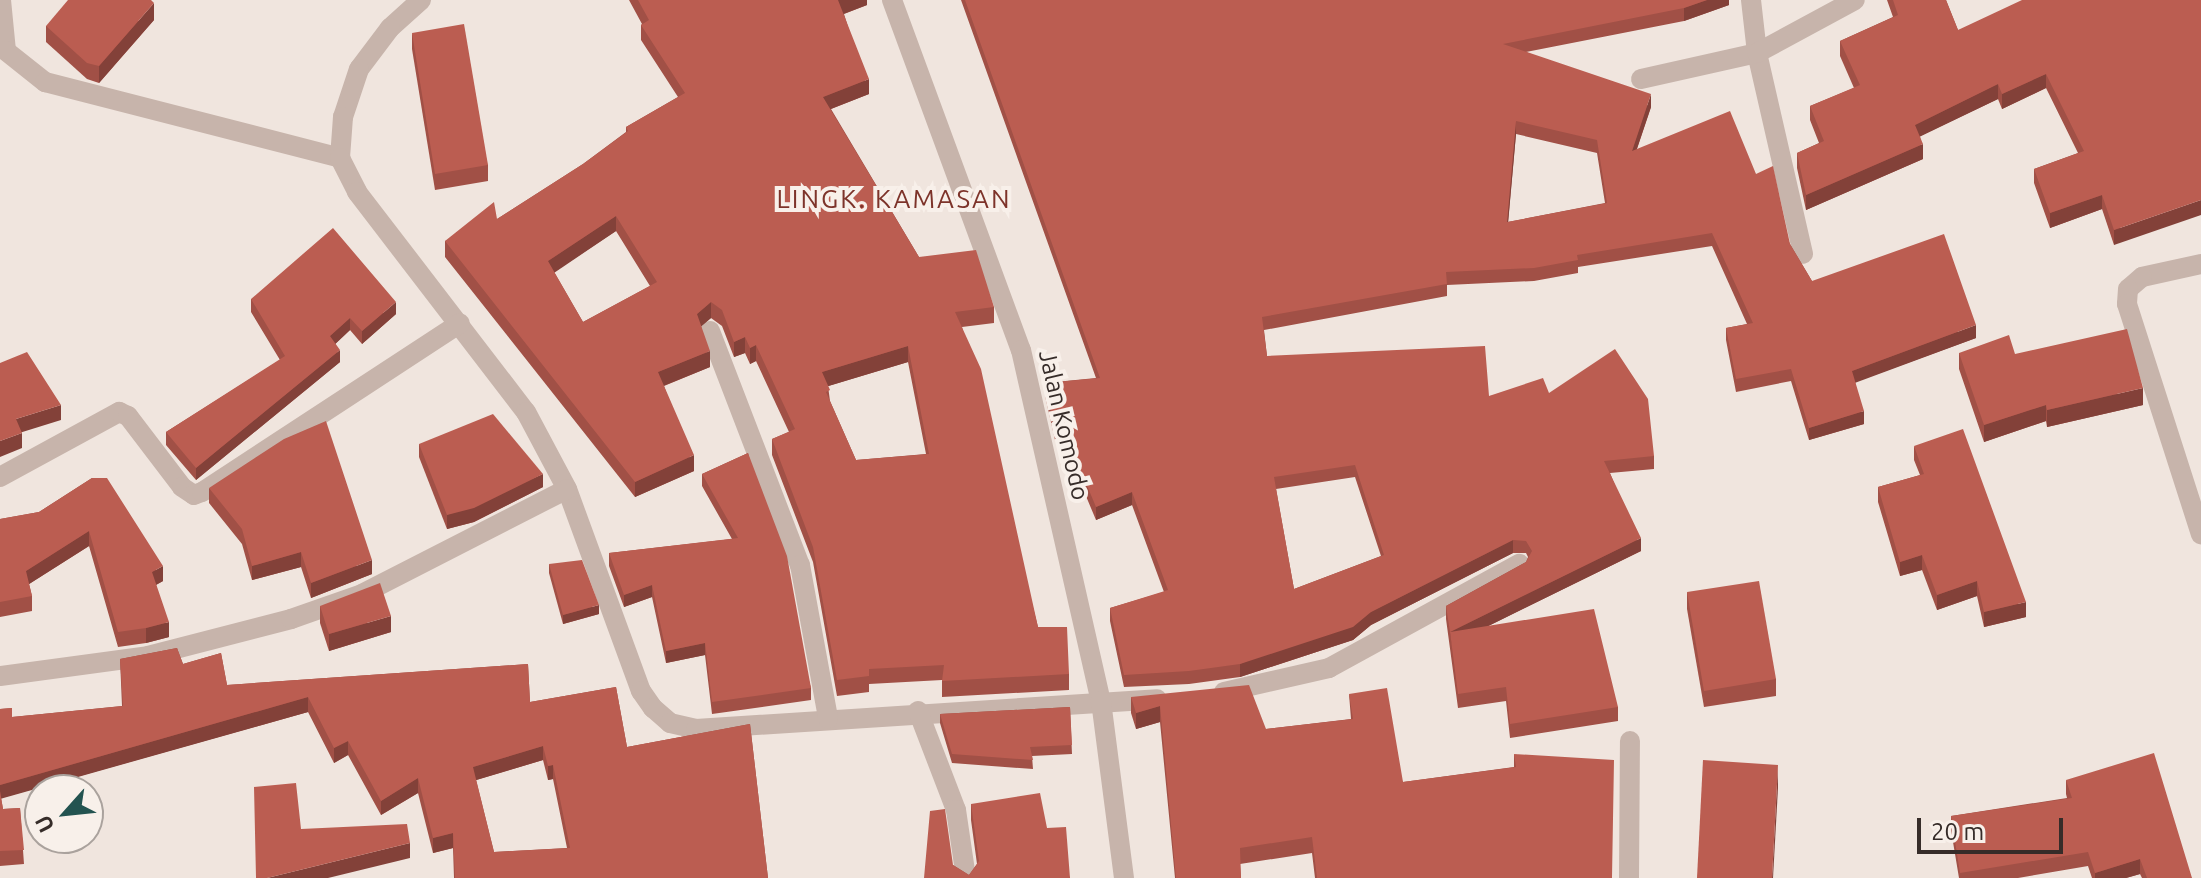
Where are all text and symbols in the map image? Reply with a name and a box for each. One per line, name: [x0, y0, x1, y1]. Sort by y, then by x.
district label: LINGK. KAMASAN: [777, 183, 1011, 215]
street label: Jalan Komodo: [1033, 347, 1095, 503]
north arrow: [24, 774, 104, 854]
scale bar: [1921, 802, 2067, 852]
text: U: [29, 812, 59, 837]
text: 20 m: [1931, 818, 1984, 845]

